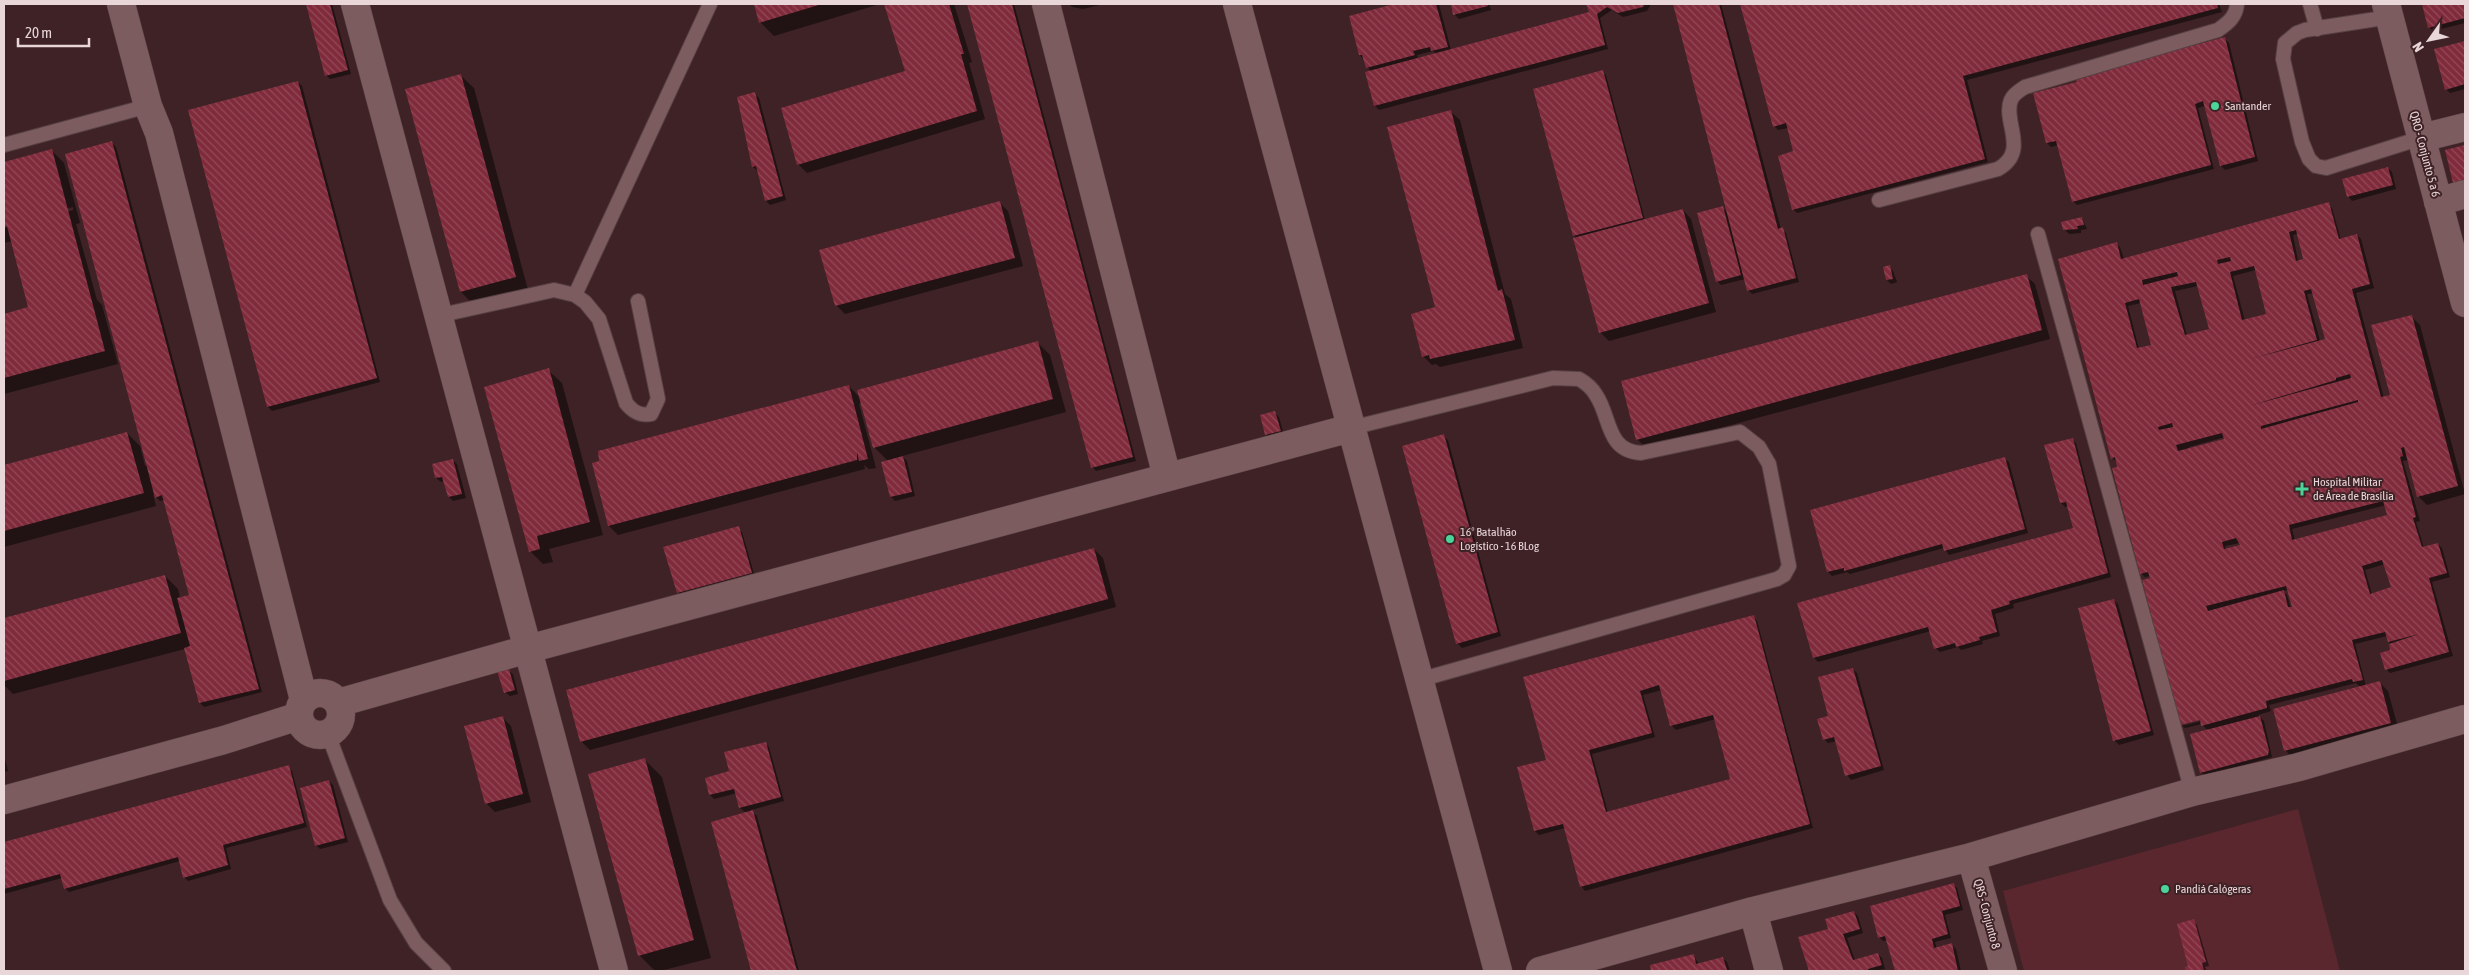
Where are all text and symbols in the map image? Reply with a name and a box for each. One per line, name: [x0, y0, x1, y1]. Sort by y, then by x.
scale bar: [18, 15, 89, 47]
north arrow: [2404, 15, 2454, 65]
text: 20 m: [25, 24, 52, 41]
text: N: [2409, 39, 2427, 55]
place label: Santander: [2225, 99, 2271, 113]
marker: Santander: [2209, 100, 2221, 112]
street label: QRO - Conjunto 5 a 6: [2407, 110, 2443, 199]
place label: Hospital Militar de Área de Brasília: [2313, 475, 2394, 503]
marker: Hospital Militar de Área de Brasília: [2295, 482, 2309, 496]
place label: 16º Batalhão Logístico - 16 BLog: [1460, 525, 1540, 553]
marker: 16º Batalhão Logístico - 16 BLog: [1444, 533, 1456, 545]
street label: QRS - Conjunto 8: [1971, 877, 2003, 951]
place label: Pandiá Calógeras: [2175, 882, 2251, 896]
marker: Pandiá Calógeras: [2159, 883, 2171, 895]

